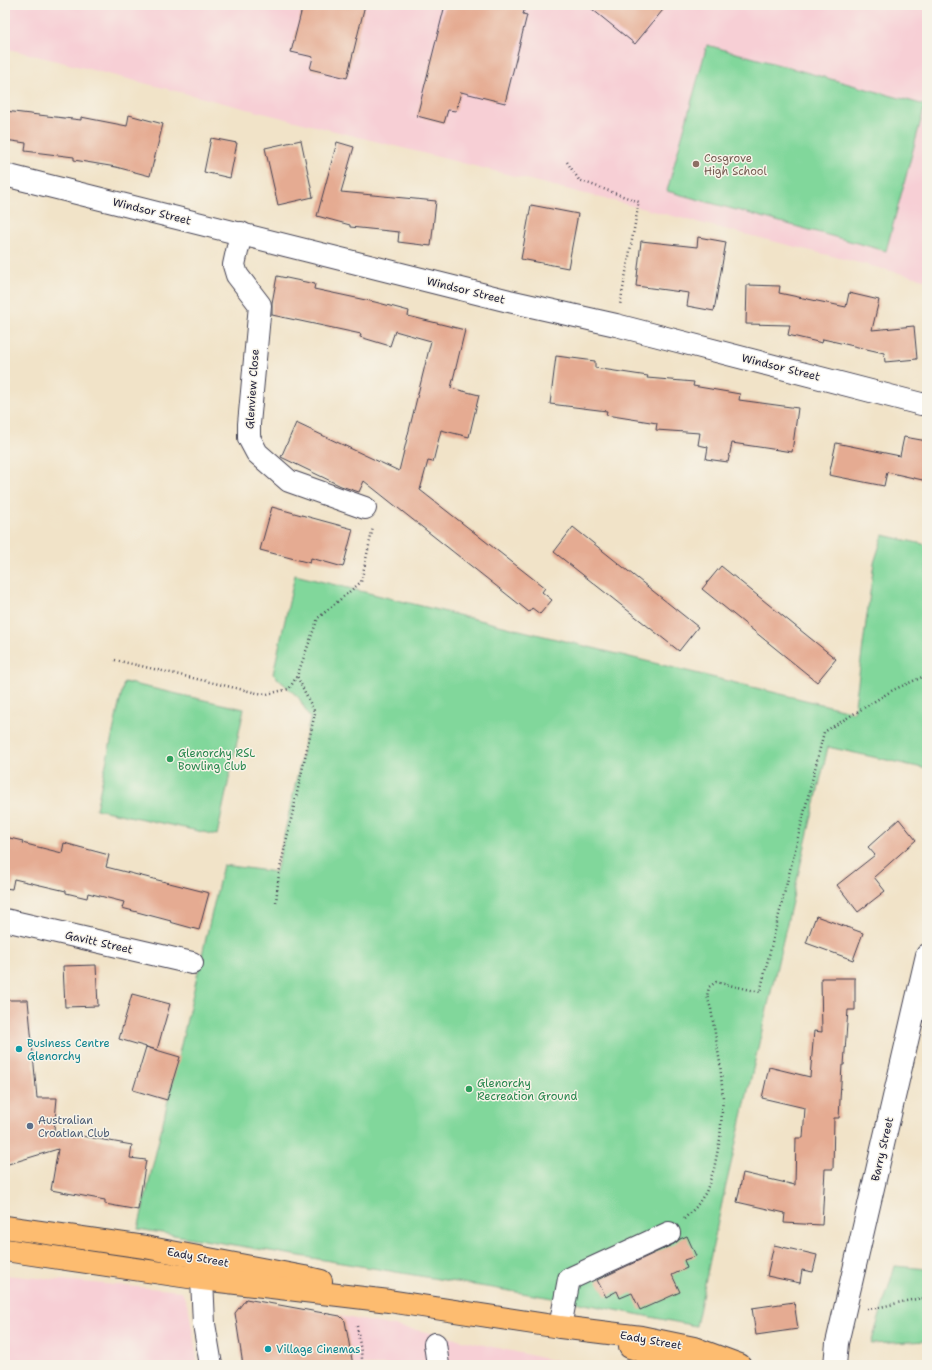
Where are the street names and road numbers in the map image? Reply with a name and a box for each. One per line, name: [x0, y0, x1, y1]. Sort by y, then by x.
street label: Windsor Street: [111, 195, 193, 229]
street label: Windsor Street: [425, 274, 507, 308]
street label: Glenview Close: [242, 348, 263, 430]
street label: Windsor Street: [740, 351, 822, 385]
street label: Gavitt Street: [64, 927, 134, 958]
street label: Barry Street: [868, 1115, 897, 1183]
street label: Eady Street: [166, 1244, 230, 1271]
street label: Eady Street: [619, 1328, 683, 1353]

